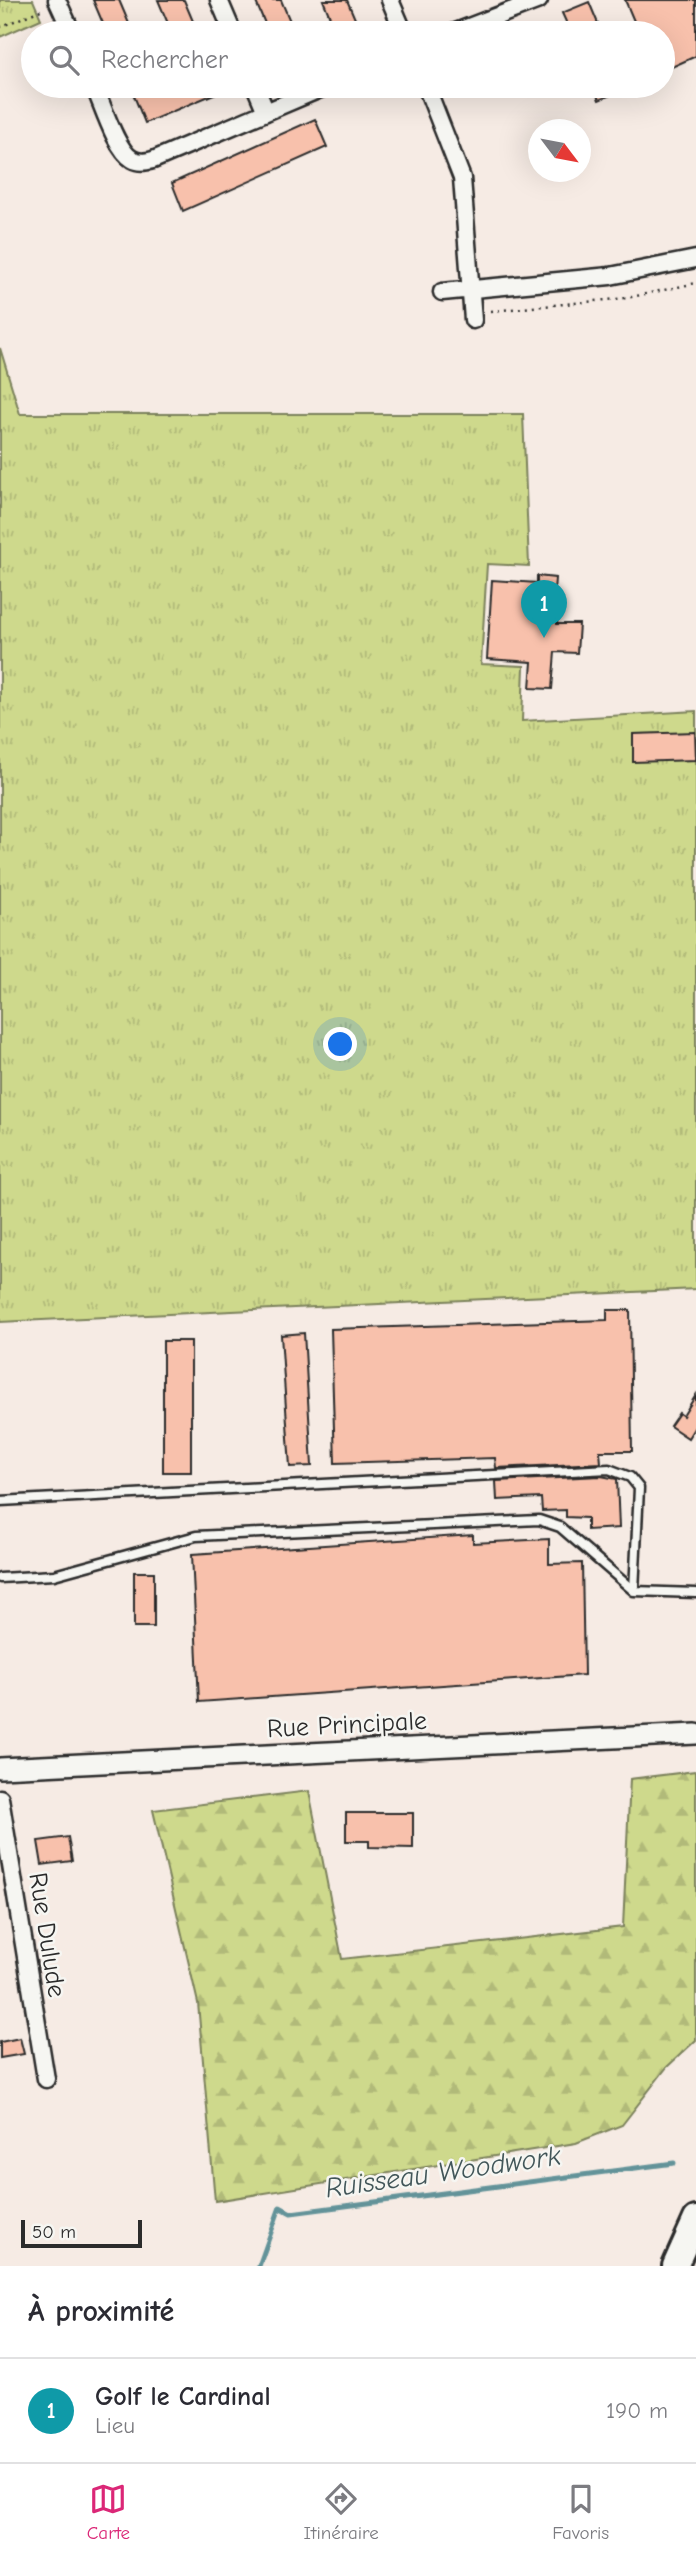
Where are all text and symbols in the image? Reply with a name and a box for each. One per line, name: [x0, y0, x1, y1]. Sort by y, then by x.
search box: [21, 21, 675, 98]
icon: search: [45, 41, 83, 79]
text: Rechercher: [101, 45, 228, 75]
north arrow: [528, 119, 591, 182]
pin: 1: [521, 580, 567, 638]
your location: [323, 1027, 357, 1061]
street label: Rue Principale: [266, 1706, 428, 1744]
street label: Rue Dulude: [22, 1870, 72, 2000]
water label: Ruisseau Woodwork: [323, 2140, 563, 2204]
scale bar: [21, 2217, 142, 2249]
text: 50 m: [32, 2221, 76, 2243]
text: À proximité: [28, 2294, 174, 2329]
text: Golf le Cardinal: [95, 2382, 271, 2412]
text: 1: [46, 2397, 56, 2424]
text: 190 m: [606, 2397, 668, 2424]
text: Lieu: [95, 2412, 135, 2439]
tab: Carte: [87, 2480, 130, 2544]
tab: Itinéraire: [304, 2480, 379, 2544]
tab: Favoris: [552, 2480, 609, 2544]

